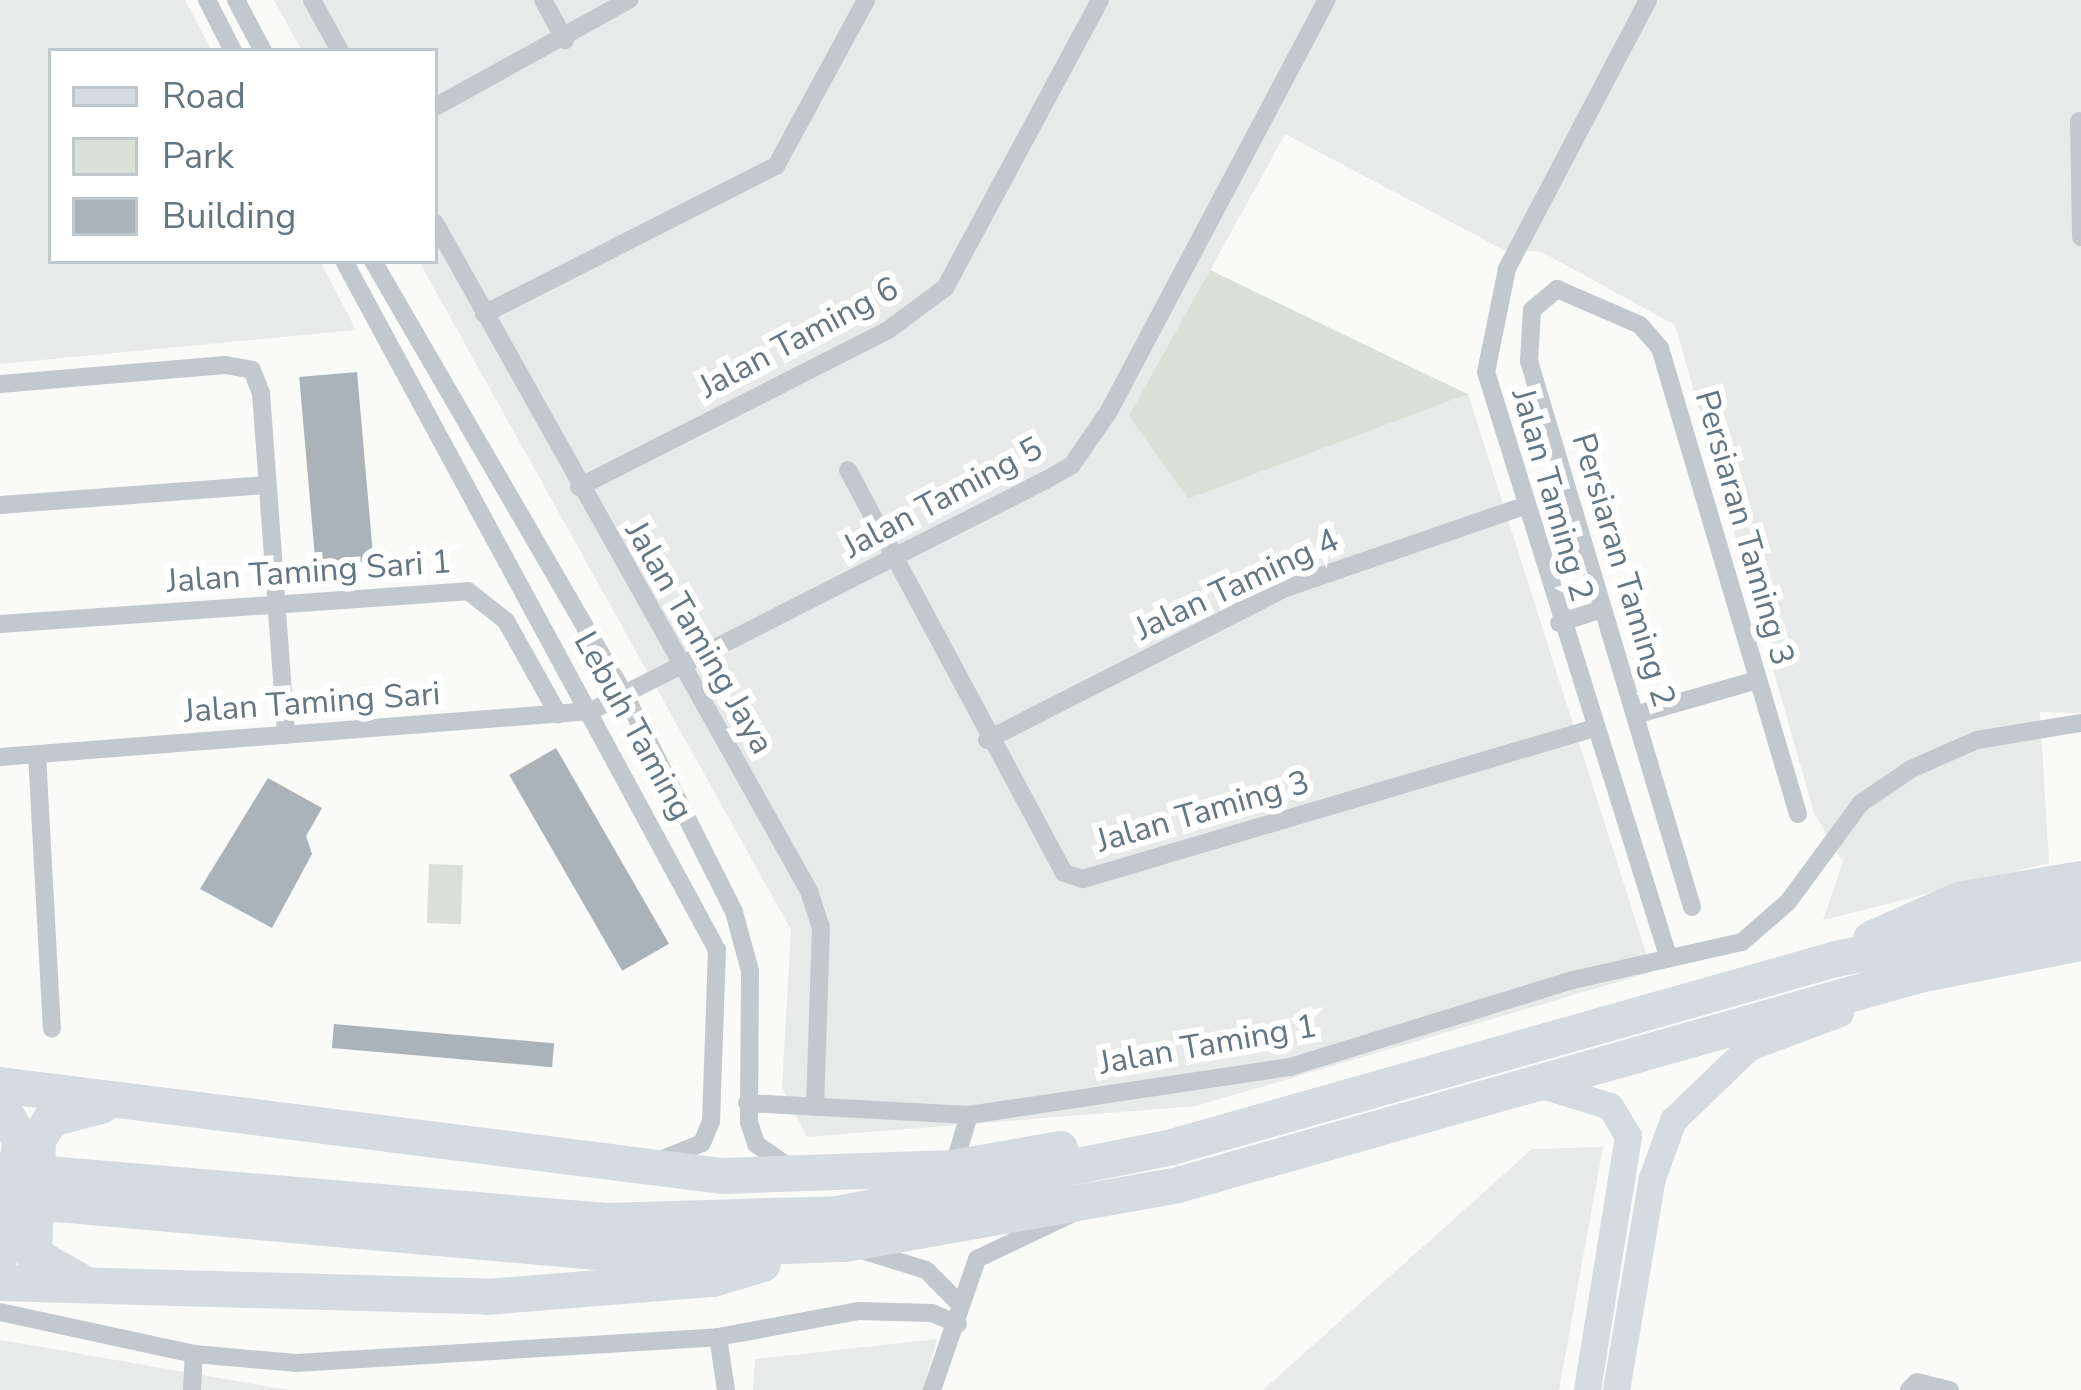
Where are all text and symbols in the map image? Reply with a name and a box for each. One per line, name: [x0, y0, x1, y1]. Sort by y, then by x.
legend: [48, 48, 438, 264]
text: Road: [162, 72, 246, 121]
text: Park: [162, 132, 234, 181]
text: Building: [162, 192, 296, 241]
street label: Jalan Taming 6: [693, 269, 905, 407]
street label: Jalan Taming 2: [1503, 384, 1601, 606]
street label: Persiaran Taming 3: [1686, 386, 1802, 670]
street label: Persiaran Taming 2: [1563, 428, 1683, 712]
street label: Jalan Taming 5: [837, 429, 1049, 567]
street label: Jalan Taming Jaya: [616, 515, 782, 761]
street label: Jalan Taming 4: [1129, 521, 1345, 649]
street label: Jalan Taming Sari 1: [165, 542, 453, 602]
street label: Lebuh Taming: [565, 625, 701, 827]
street label: Jalan Taming Sari: [182, 674, 442, 732]
street label: Jalan Taming 3: [1092, 763, 1314, 861]
street label: Jalan Taming 1: [1096, 1006, 1320, 1084]

